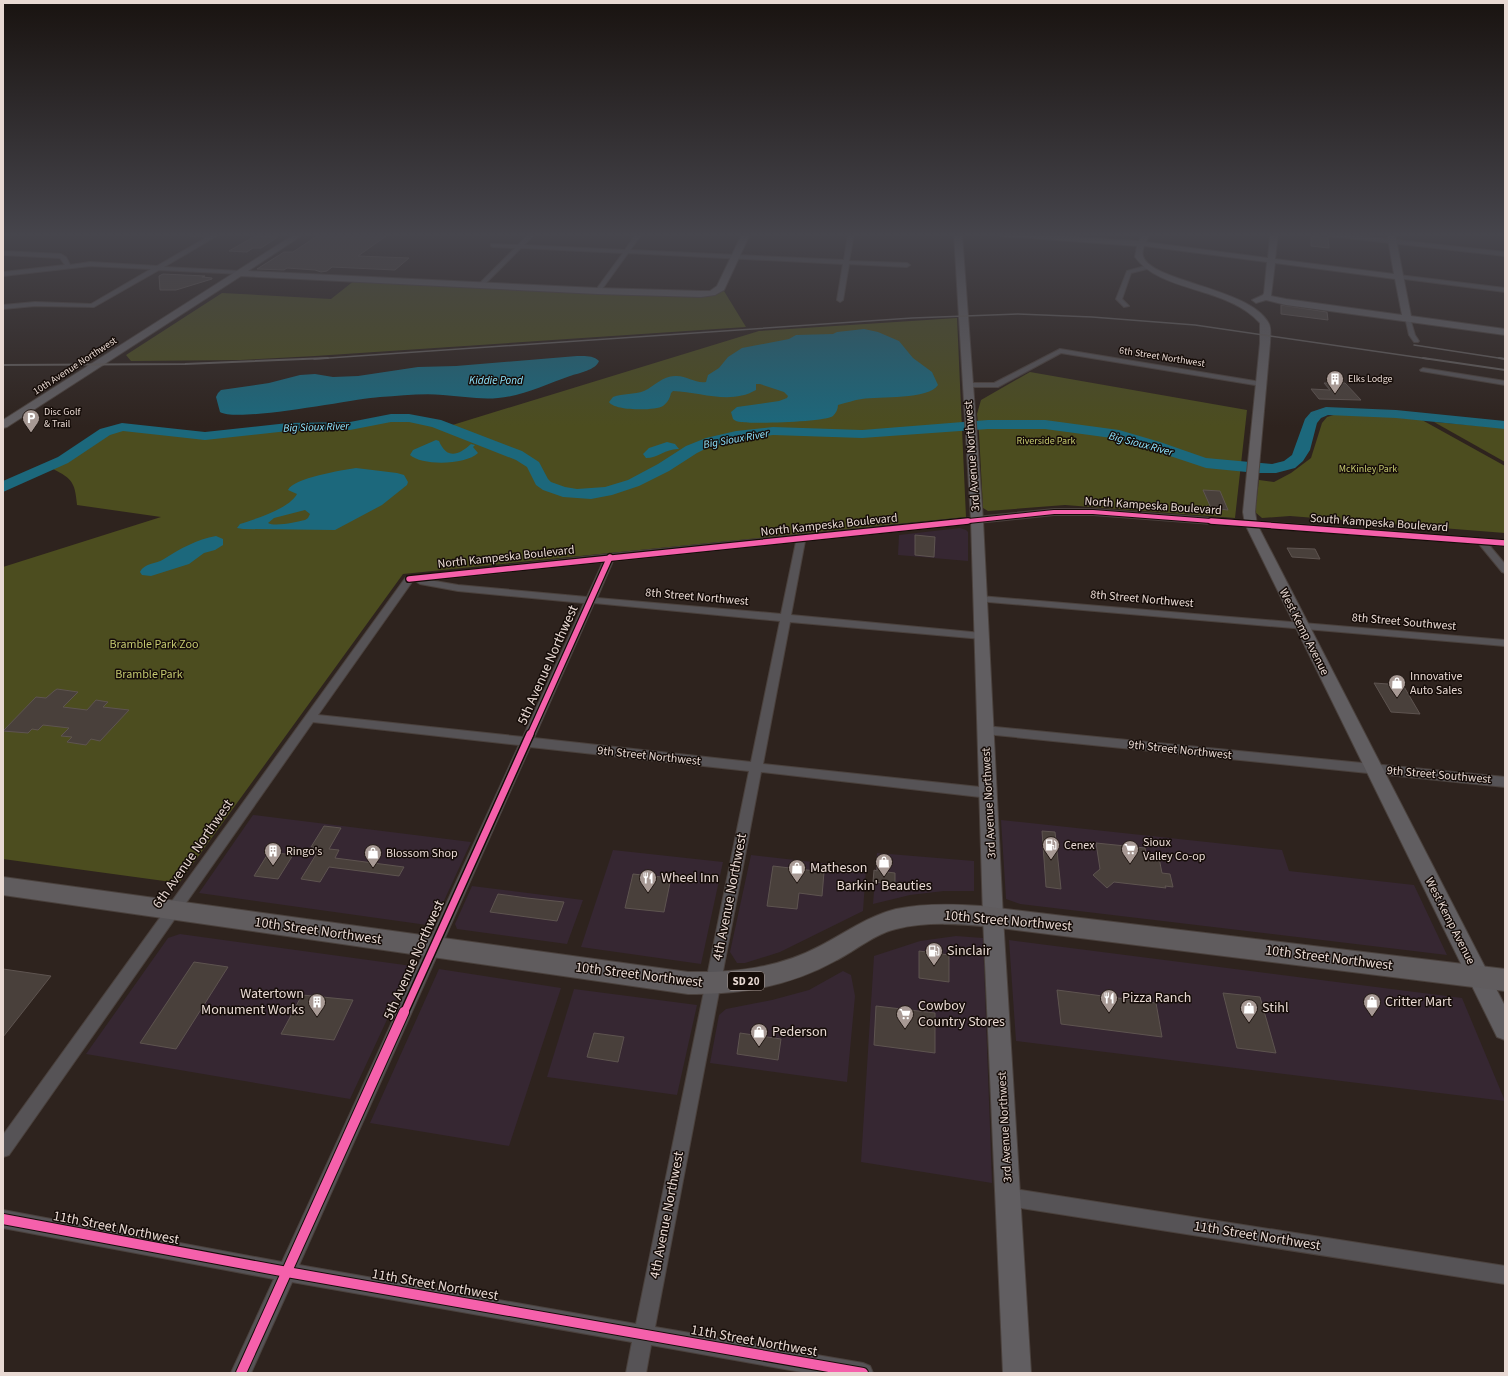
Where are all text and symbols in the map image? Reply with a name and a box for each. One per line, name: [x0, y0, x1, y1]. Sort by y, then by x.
street label: 10th Avenue Northwest: [30, 333, 120, 398]
street label: 6th Street Northwest: [1118, 343, 1206, 371]
building icon: Elks Lodge: [1325, 369, 1345, 394]
place label: Elks Lodge: [1348, 372, 1393, 386]
water label: Kiddie Pond: [469, 373, 524, 388]
street label: 3rd Avenue Northwest: [960, 400, 984, 512]
place label: Disc Golf & Trail: [44, 405, 81, 431]
parking icon: Disc Golf & Trail: [21, 408, 41, 433]
water label: Big Sioux River: [283, 418, 350, 436]
water label: Big Sioux River: [702, 426, 771, 452]
water label: Big Sioux River: [1107, 428, 1176, 460]
park label: Riverside Park: [1016, 434, 1076, 448]
park label: McKinley Park: [1339, 462, 1397, 476]
street label: North Kampeska Boulevard: [1084, 493, 1222, 519]
street label: North Kampeska Boulevard: [760, 509, 898, 541]
street label: South Kampeska Boulevard: [1309, 510, 1449, 536]
street label: North Kampeska Boulevard: [437, 541, 575, 573]
street label: 8th Street Northwest: [645, 584, 749, 610]
street label: 8th Street Northwest: [1090, 586, 1194, 612]
street label: West Kemp Avenue: [1275, 586, 1333, 678]
street label: 5th Avenue Northwest: [513, 602, 584, 728]
street label: 8th Street Southwest: [1351, 609, 1457, 635]
park label: Bramble Park Zoo: [109, 636, 199, 653]
park label: Bramble Park: [115, 666, 183, 683]
place label: Innovative Auto Sales: [1410, 668, 1463, 699]
shop icon: Innovative Auto Sales: [1387, 673, 1407, 698]
street label: 9th Street Northwest: [1127, 736, 1233, 764]
street label: 9th Street Northwest: [596, 742, 702, 770]
street label: 3rd Avenue Northwest: [978, 747, 1000, 859]
street label: 9th Street Southwest: [1386, 762, 1492, 788]
street label: 6th Avenue Northwest: [148, 795, 238, 913]
street label: 4th Avenue Northwest: [708, 831, 752, 962]
place label: Sioux Valley Co-op: [1143, 834, 1206, 865]
fuel station icon: Cenex: [1041, 835, 1061, 860]
place label: Cenex: [1064, 837, 1095, 854]
supermarket icon: Sioux Valley Co-op: [1120, 839, 1140, 864]
building icon: Ringo's: [263, 841, 283, 866]
place label: Ringo's: [286, 843, 322, 860]
shop icon: Blossom Shop: [363, 843, 383, 868]
place label: Blossom Shop: [386, 845, 458, 862]
shop icon: Barkin' Beauties: [874, 852, 894, 877]
shop icon: Matheson: [787, 858, 807, 883]
place label: Matheson: [810, 858, 867, 878]
restaurant icon: Wheel Inn: [638, 868, 658, 893]
place label: Wheel Inn: [661, 868, 719, 888]
street label: West Kemp Avenue: [1421, 875, 1479, 967]
place label: Barkin' Beauties: [836, 876, 932, 896]
street label: 5th Avenue Northwest: [379, 897, 450, 1023]
street label: 10th Street Northwest: [943, 905, 1073, 937]
street label: 10th Street Northwest: [253, 912, 383, 950]
street label: 10th Street Northwest: [1264, 940, 1394, 976]
fuel station icon: Sinclair: [924, 941, 944, 966]
place label: Sinclair: [947, 941, 991, 961]
street label: 10th Street Northwest: [574, 957, 704, 993]
road number: SD 20: [728, 972, 764, 990]
place label: Watertown Monument Works: [201, 984, 304, 1020]
restaurant icon: Pizza Ranch: [1099, 988, 1119, 1013]
place label: Pizza Ranch: [1122, 988, 1191, 1008]
building icon: Watertown Monument Works: [307, 992, 327, 1017]
shop icon: Critter Mart: [1362, 992, 1382, 1017]
place label: Critter Mart: [1385, 992, 1452, 1012]
place label: Cowboy Country Stores: [918, 996, 1005, 1032]
shop icon: Stihl: [1239, 998, 1259, 1023]
place label: Stihl: [1262, 998, 1289, 1018]
supermarket icon: Cowboy Country Stores: [895, 1004, 915, 1029]
shop icon: Pederson: [749, 1022, 769, 1047]
place label: Pederson: [772, 1022, 827, 1042]
street label: 3rd Avenue Northwest: [994, 1071, 1016, 1183]
street label: 4th Avenue Northwest: [645, 1149, 689, 1280]
street label: 11th Street Northwest: [51, 1206, 181, 1250]
street label: 11th Street Northwest: [1192, 1216, 1322, 1256]
street label: 11th Street Northwest: [370, 1264, 500, 1306]
street label: 11th Street Northwest: [689, 1320, 819, 1362]

